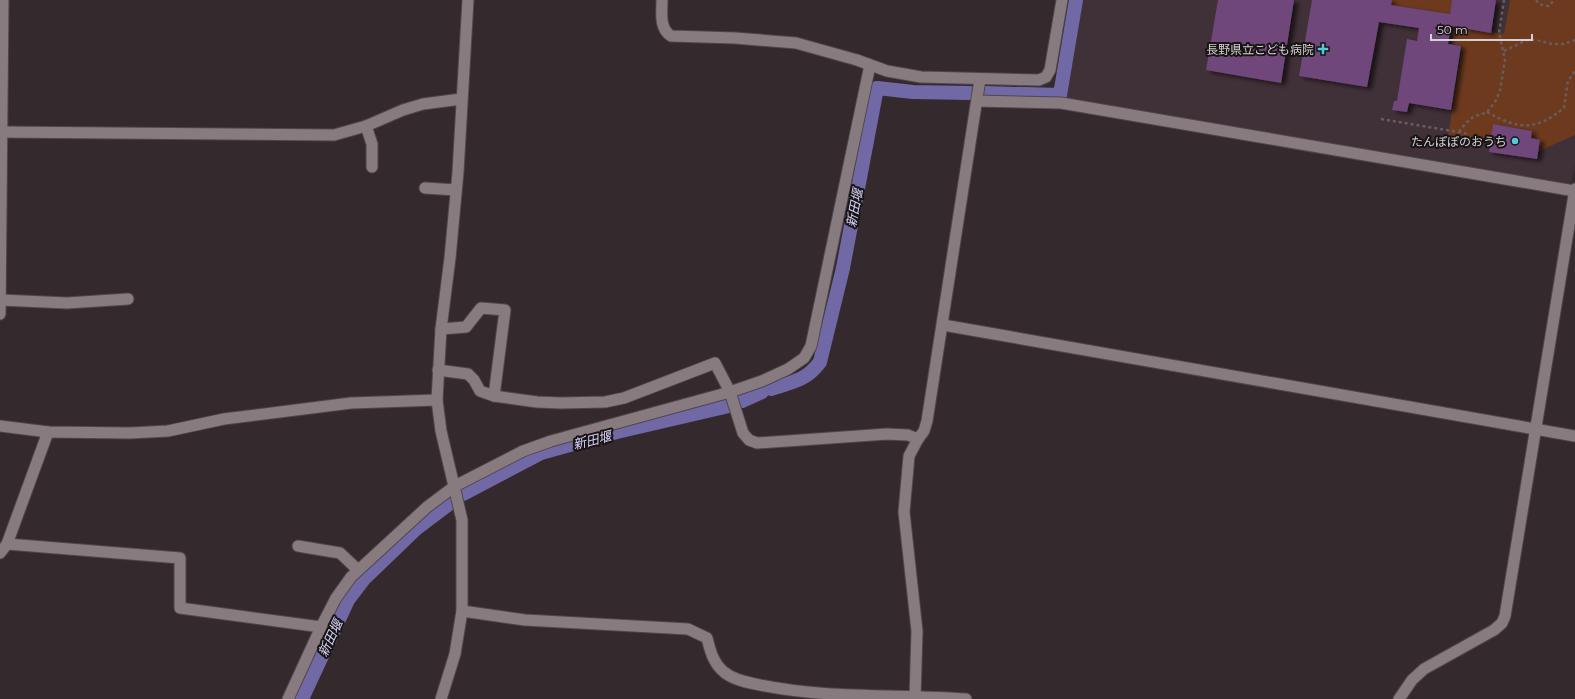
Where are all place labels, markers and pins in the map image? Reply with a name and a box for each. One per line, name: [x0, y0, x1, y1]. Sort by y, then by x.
place label: 長野県立こども病院: [1206, 42, 1314, 57]
marker: 長野県立こども病院: [1317, 43, 1329, 55]
place label: たんぽぽのおうち: [1411, 134, 1507, 149]
marker: たんぽぽのおうち: [1510, 136, 1520, 146]

